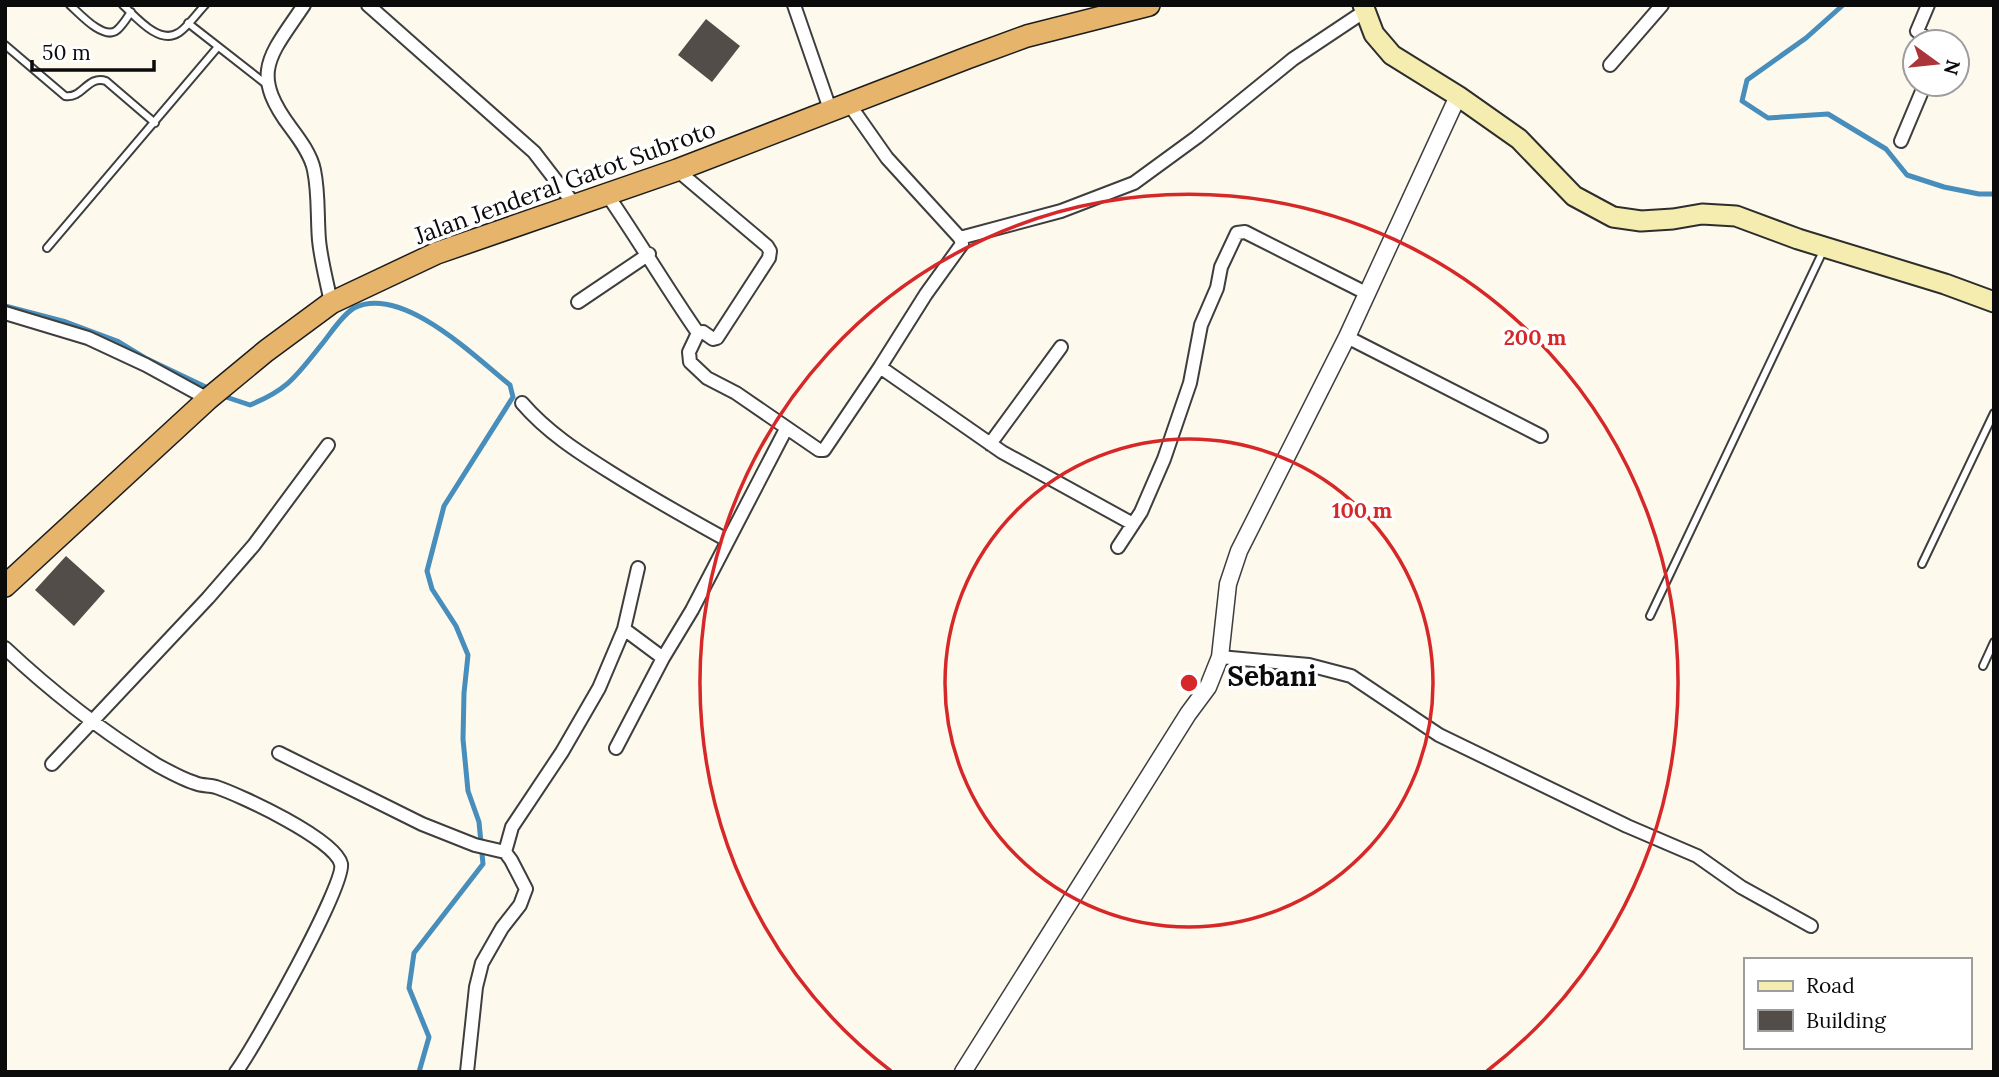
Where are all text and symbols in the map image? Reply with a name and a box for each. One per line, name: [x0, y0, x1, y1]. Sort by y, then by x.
scale bar: [32, 28, 154, 72]
north arrow: [1901, 28, 1971, 98]
text: 50 m: [42, 39, 91, 66]
text: N: [1939, 57, 1966, 78]
street label: Jalan Jenderal Gatot Subroto: [409, 113, 720, 251]
text: 200 m: [1504, 324, 1566, 351]
text: 100 m: [1332, 497, 1392, 524]
district label: Sebani: [1227, 658, 1317, 694]
centre of rings: [1177, 671, 1201, 695]
legend: [1744, 958, 1971, 1049]
text: Road: [1806, 972, 1855, 999]
text: Building: [1806, 1007, 1886, 1034]

